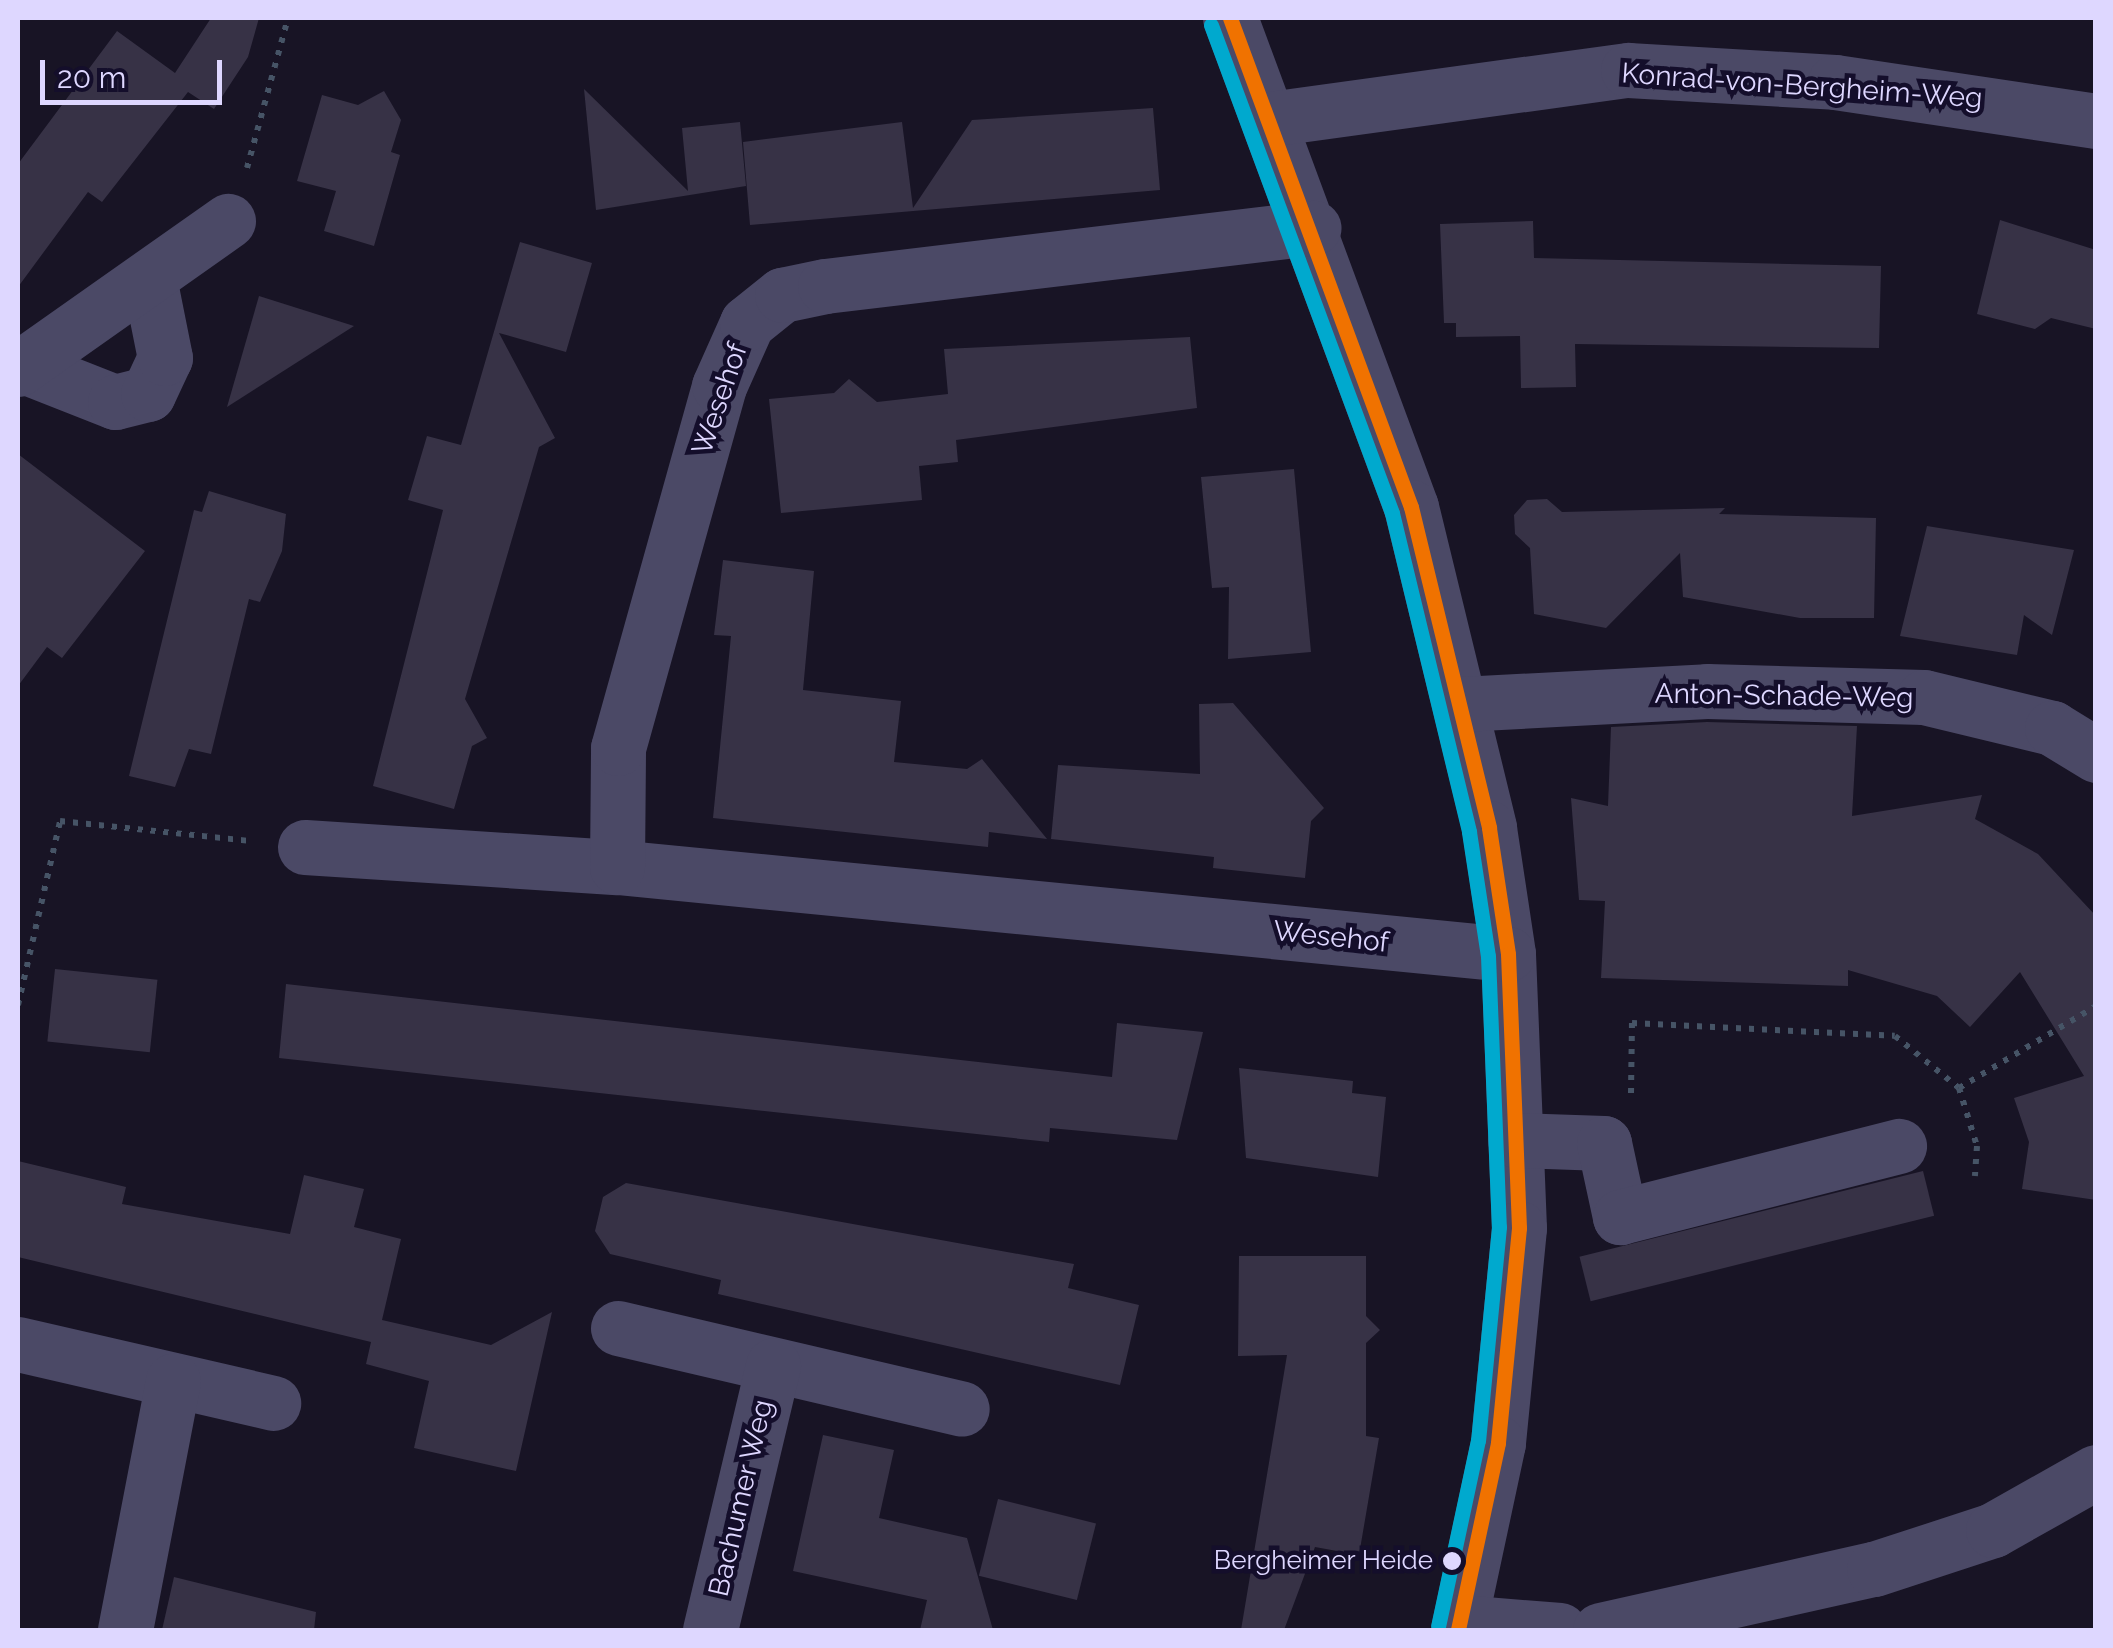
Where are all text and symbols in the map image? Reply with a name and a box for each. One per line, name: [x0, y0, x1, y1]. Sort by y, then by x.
scale bar: [45, 40, 228, 102]
street label: Konrad-von-Bergheim-Weg: [1620, 57, 1984, 115]
text: 20 m: [57, 60, 126, 95]
street label: Wesehof: [685, 339, 755, 459]
street label: Anton-Schade-Weg: [1654, 677, 1914, 715]
street label: Wesehof: [1272, 914, 1390, 960]
street label: Bachumer Weg: [702, 1396, 780, 1600]
place label: Bergheimer Heide: [1213, 1545, 1433, 1577]
marker: Bergheimer Heide: [1442, 1551, 1462, 1571]

